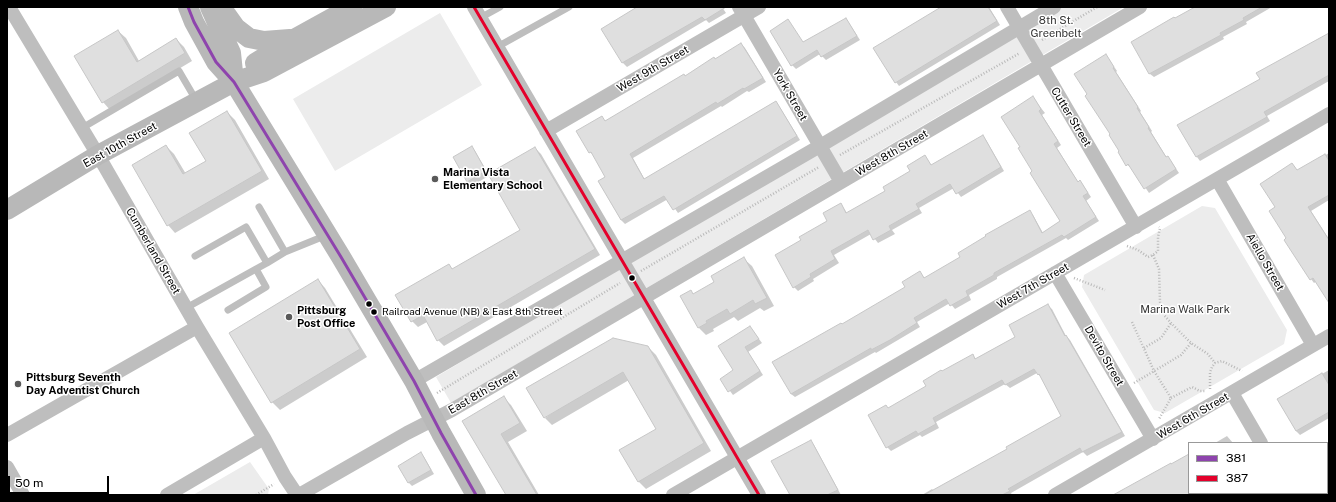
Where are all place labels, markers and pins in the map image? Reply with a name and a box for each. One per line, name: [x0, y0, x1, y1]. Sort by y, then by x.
place label: Marina Vista Elementary School: [443, 166, 543, 192]
marker: Marina Vista Elementary School: [430, 174, 440, 184]
unlabelled marker: [627, 273, 637, 283]
unlabelled marker: [364, 299, 374, 309]
place label: Pittsburg Post Office: [297, 304, 355, 330]
place label: Railroad Avenue (NB) & East 8th Street: [382, 306, 563, 318]
marker: Railroad Avenue (NB) & East 8th Street: [369, 307, 379, 317]
marker: Pittsburg Post Office: [284, 312, 294, 322]
place label: Pittsburg Seventh Day Adventist Church: [26, 371, 140, 397]
marker: Pittsburg Seventh Day Adventist Church: [13, 379, 23, 389]

